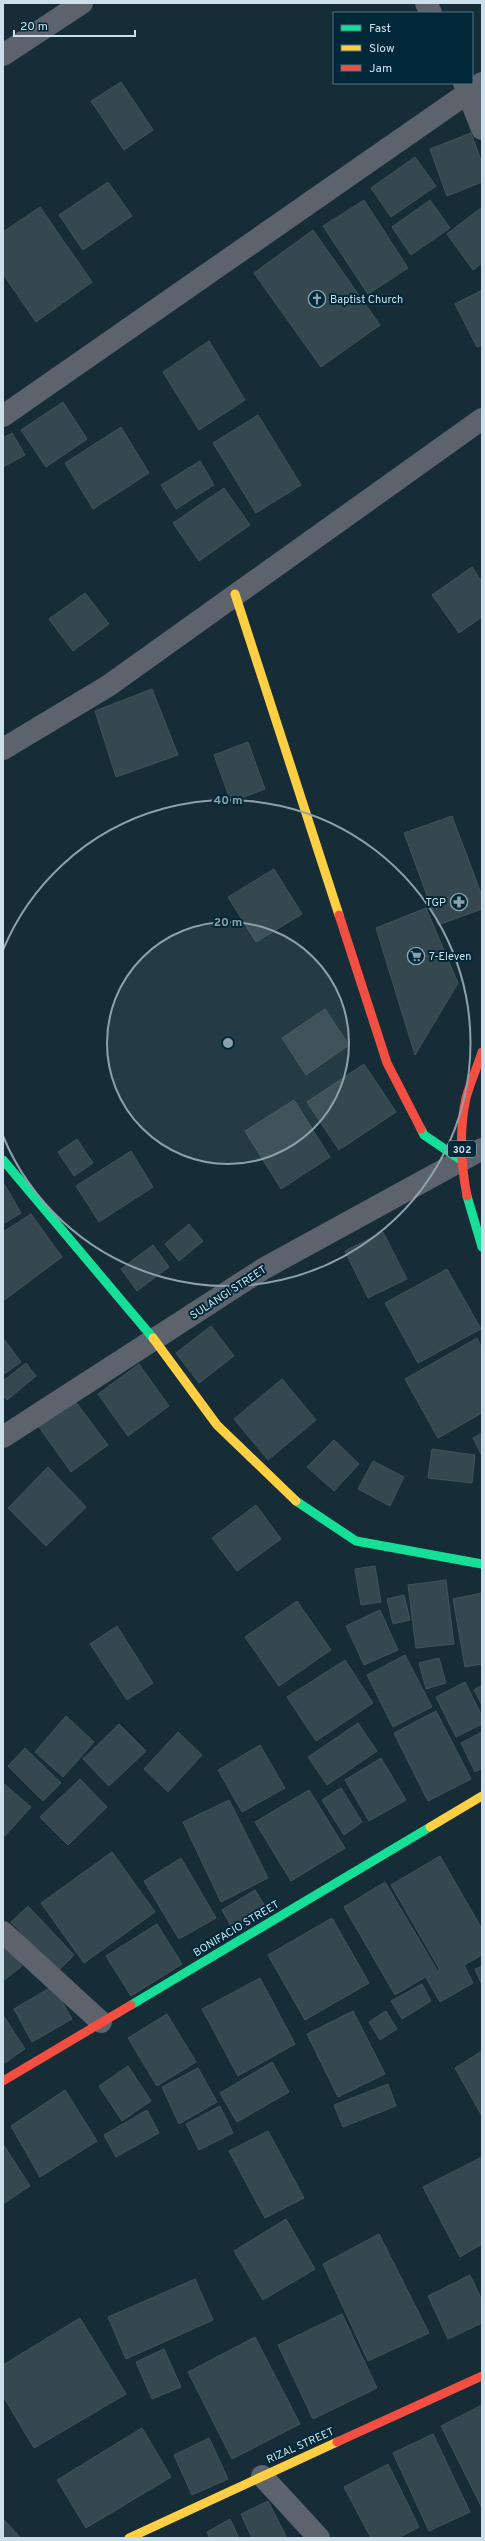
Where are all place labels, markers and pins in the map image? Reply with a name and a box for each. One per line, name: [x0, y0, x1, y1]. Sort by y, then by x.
church icon: Baptist Church: [307, 289, 327, 309]
place label: Baptist Church: [330, 293, 403, 307]
pharmacy icon: TGP: [449, 892, 469, 912]
place label: TGP: [426, 896, 446, 910]
supermarket icon: 7-Eleven: [406, 946, 426, 966]
place label: 7-Eleven: [429, 950, 471, 964]
centre of rings: [221, 1036, 235, 1050]

